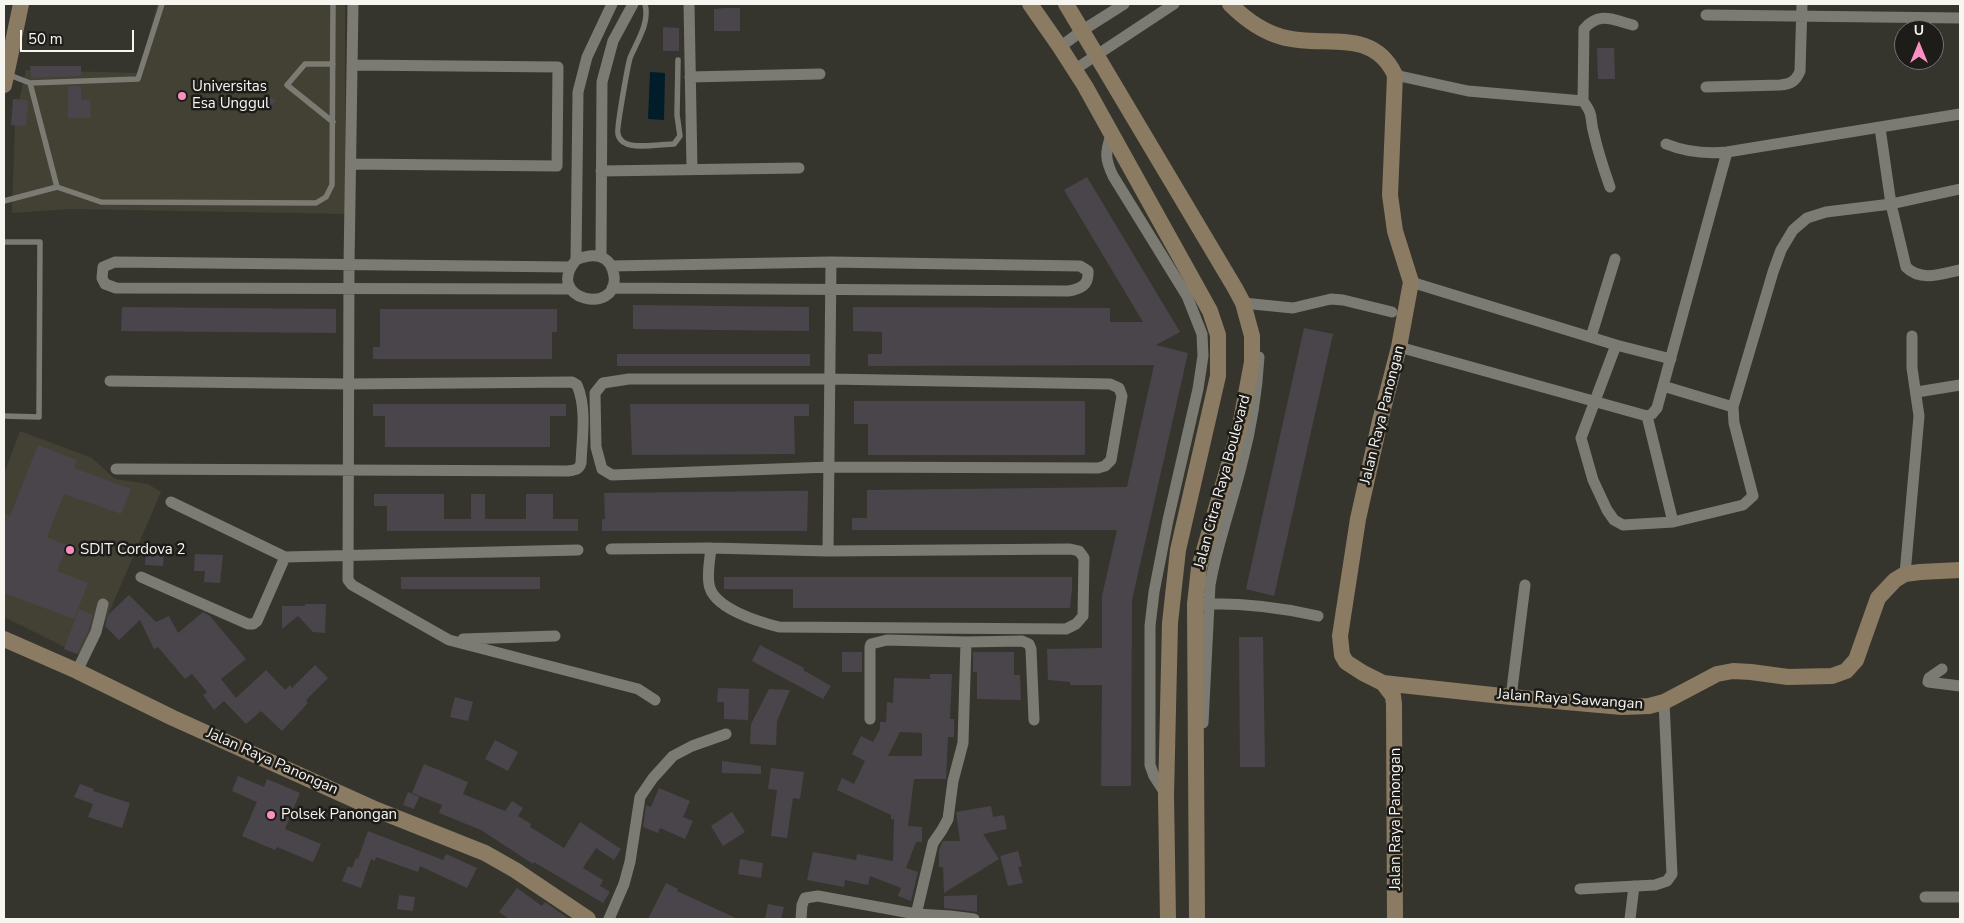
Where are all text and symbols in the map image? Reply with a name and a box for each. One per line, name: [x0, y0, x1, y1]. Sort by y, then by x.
scale bar: [22, 20, 136, 52]
north arrow: [1894, 20, 1944, 70]
text: U: [1914, 21, 1924, 40]
text: 50 m: [28, 29, 63, 49]
place label: Universitas Esa Unggul: [192, 78, 270, 113]
marker: Universitas Esa Unggul: [176, 90, 188, 102]
street label: Jalan Raya Panongan: [1357, 344, 1409, 486]
street label: Jalan Citra Raya Boulevard: [1191, 393, 1255, 571]
place label: SDIT Cordova 2: [80, 541, 186, 559]
marker: SDIT Cordova 2: [64, 544, 76, 556]
street label: Jalan Raya Sawangan: [1496, 686, 1644, 714]
street label: Jalan Raya Panongan: [203, 725, 341, 799]
street label: Jalan Raya Panongan: [1387, 748, 1405, 890]
place label: Polsek Panongan: [281, 806, 397, 824]
marker: Polsek Panongan: [265, 809, 277, 821]

